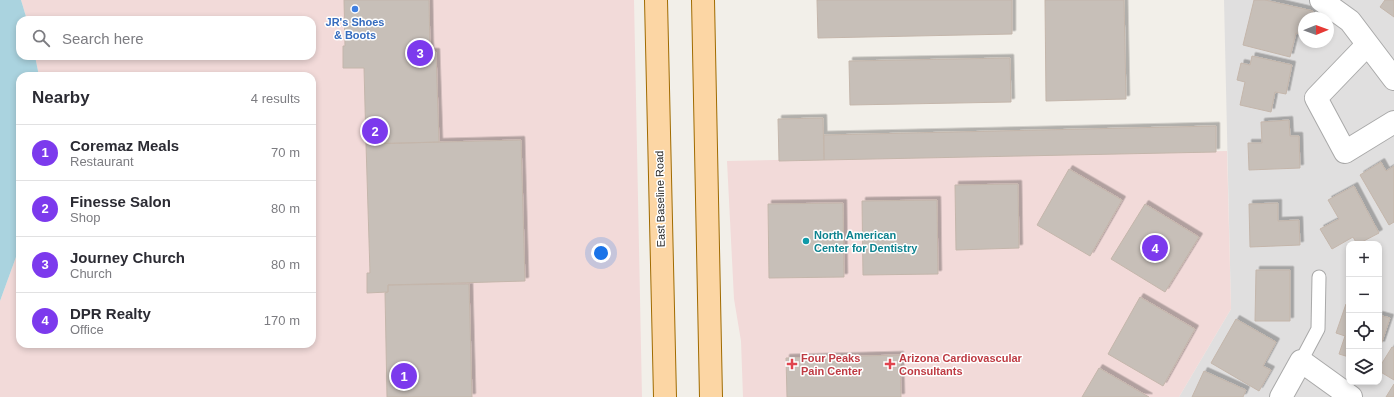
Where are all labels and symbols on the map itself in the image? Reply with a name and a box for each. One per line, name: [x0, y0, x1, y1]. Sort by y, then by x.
marker: JR's Shoes & Boots: [350, 4, 360, 14]
north arrow: [1298, 12, 1334, 48]
place label: JR's Shoes & Boots: [326, 16, 384, 41]
pin: 3: [407, 38, 433, 68]
pin: 2: [362, 116, 388, 146]
street label: East Baseline Road: [653, 151, 667, 247]
place label: North American Center for Dentistry: [814, 229, 918, 254]
pin: 4: [1142, 233, 1168, 263]
marker: North American Center for Dentistry: [801, 236, 811, 246]
your location: [591, 243, 611, 263]
place label: Four Peaks Pain Center: [801, 352, 863, 377]
place label: Arizona Cardiovascular Consultants: [899, 352, 1023, 377]
marker: Four Peaks Pain Center: [786, 358, 798, 370]
marker: Arizona Cardiovascular Consultants: [884, 358, 896, 370]
pin: 1: [391, 361, 417, 391]

